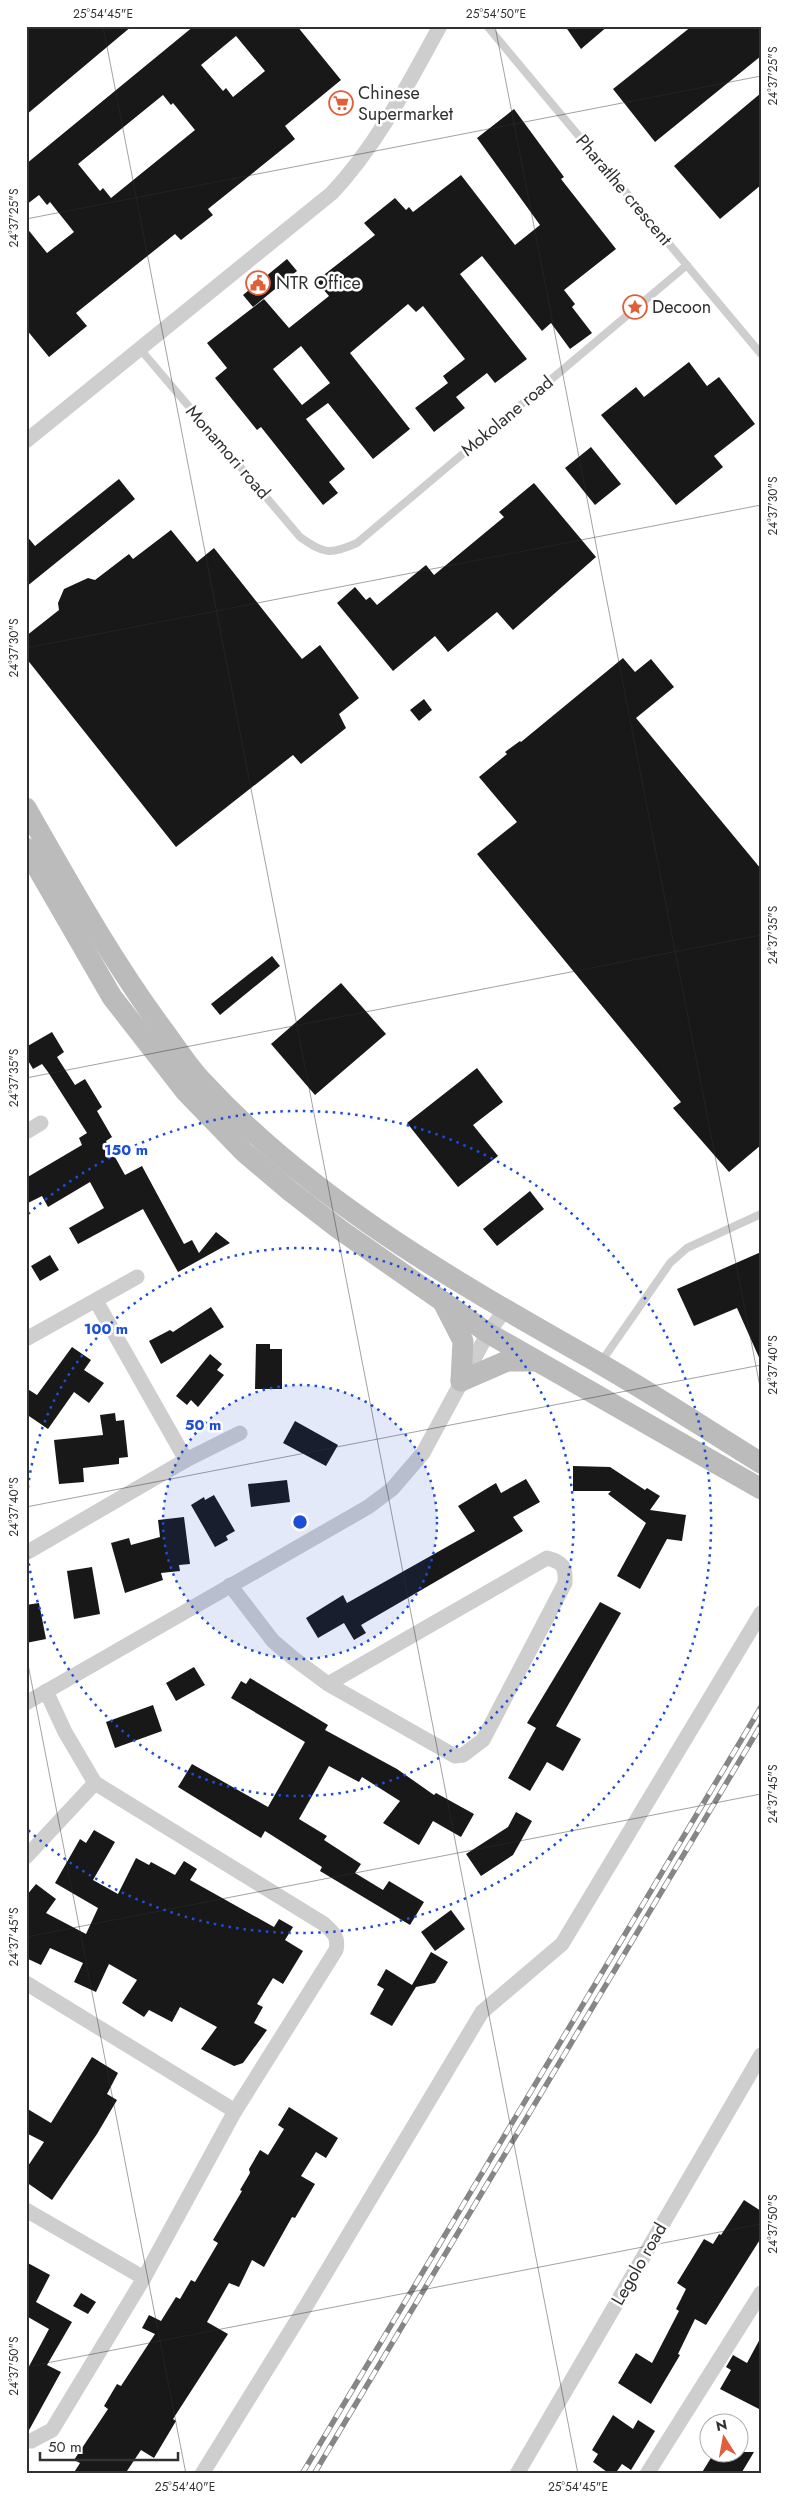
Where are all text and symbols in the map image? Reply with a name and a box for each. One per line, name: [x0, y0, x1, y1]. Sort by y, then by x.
text: 25°54'45"E: [73, 5, 133, 23]
text: 25°54'50"E: [466, 5, 526, 23]
text: 24°37'25"S: [764, 46, 782, 106]
place label: Chinese Supermarket: [358, 80, 454, 127]
supermarket icon: Chinese Supermarket: [328, 90, 354, 116]
street label: Pharatlhe crescent: [570, 129, 679, 252]
text: 24°37'25"S: [5, 188, 23, 248]
public building icon: NTR Office: [245, 270, 271, 296]
place label: NTR Office: [276, 270, 361, 296]
place icon: Decoon: [622, 294, 648, 320]
place label: Decoon: [652, 294, 711, 320]
street label: Mokolane road: [455, 370, 559, 462]
street label: Monamori road: [180, 399, 276, 505]
text: 24°37'30"S: [764, 476, 782, 536]
text: 24°37'30"S: [5, 618, 23, 678]
text: 24°37'35"S: [764, 905, 782, 964]
text: 24°37'35"S: [5, 1048, 23, 1107]
text: 150 m: [104, 1139, 148, 1161]
text: 100 m: [84, 1318, 128, 1340]
text: 24°37'40"S: [764, 1335, 782, 1395]
text: 50 m: [185, 1414, 221, 1436]
text: 24°37'40"S: [5, 1477, 23, 1537]
centre of rings: [291, 1513, 309, 1531]
text: 24°37'45"S: [764, 1764, 782, 1824]
text: 24°37'45"S: [5, 1907, 23, 1967]
text: 24°37'50"S: [764, 2194, 782, 2254]
street label: Legolo road: [605, 2218, 673, 2310]
text: 24°37'50"S: [5, 2336, 23, 2396]
north arrow: [700, 2412, 750, 2462]
text: N: [714, 2414, 729, 2436]
scale bar: [40, 2430, 178, 2462]
text: 50 m: [48, 2436, 82, 2458]
text: 25°54'40"E: [155, 2478, 215, 2496]
text: 25°54'45"E: [548, 2478, 608, 2496]

